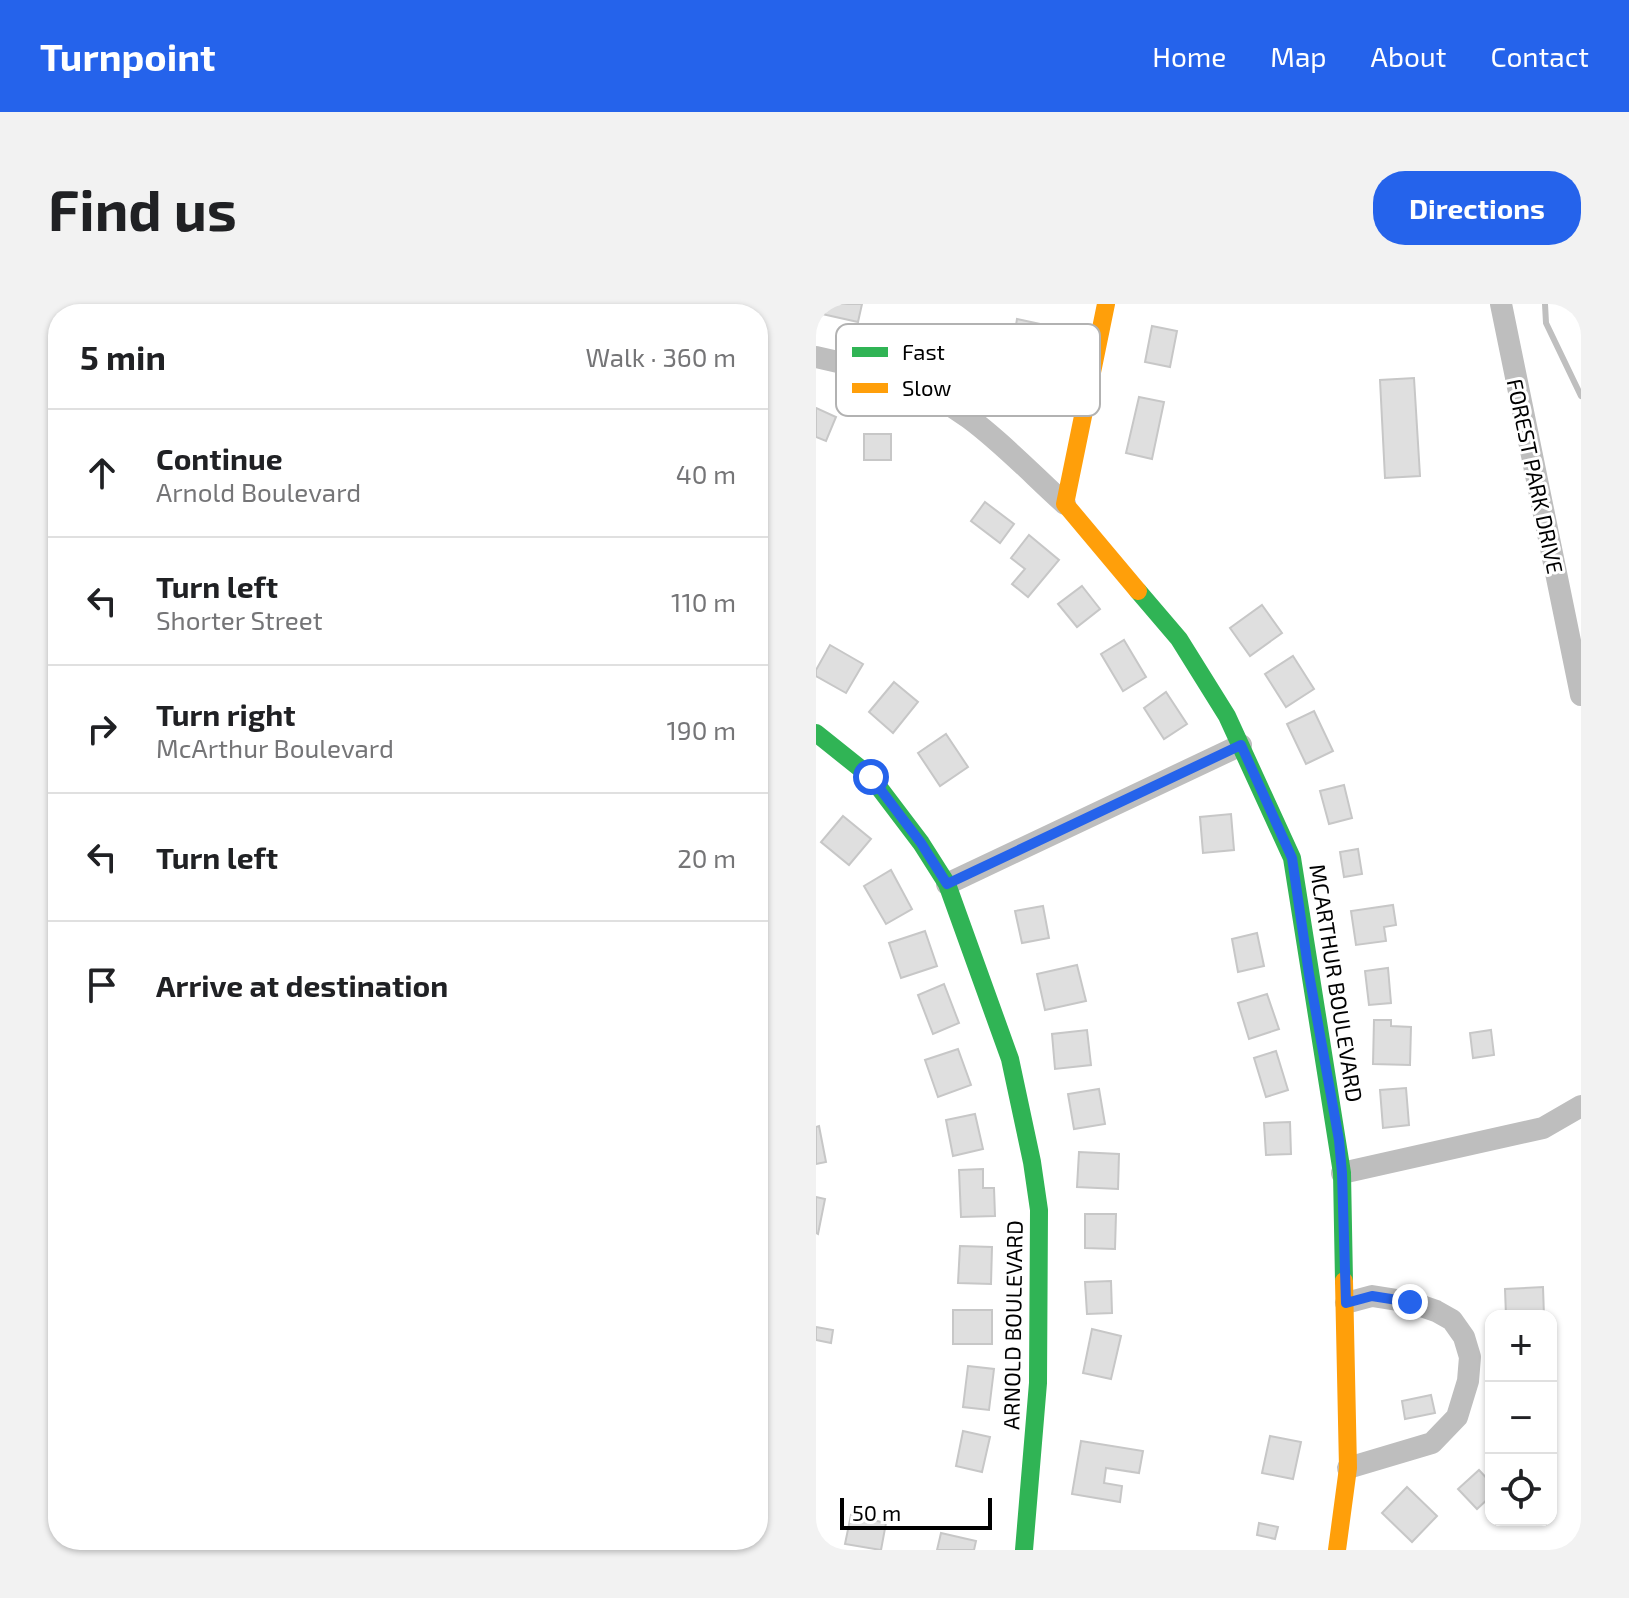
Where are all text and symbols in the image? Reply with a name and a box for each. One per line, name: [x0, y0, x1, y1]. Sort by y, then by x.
text: Turnpoint: [40, 33, 216, 79]
text: Home: [1152, 39, 1226, 73]
text: Map: [1270, 39, 1327, 73]
text: About: [1371, 39, 1446, 73]
text: Contact: [1490, 39, 1589, 73]
button: Directions: [1373, 171, 1581, 245]
text: Find us: [48, 175, 237, 242]
legend: [836, 324, 1100, 416]
text: 5 min: [80, 336, 166, 377]
text: Fast: [902, 338, 945, 364]
text: Walk · 360 m: [585, 341, 736, 372]
text: Slow: [902, 374, 951, 400]
street label: FOREST PARK DRIVE: [1503, 376, 1569, 576]
text: Continue: [156, 440, 283, 476]
icon: ahead: [80, 451, 124, 495]
text: 40 m: [676, 458, 736, 489]
text: Arnold Boulevard: [156, 476, 361, 507]
text: Turn left: [156, 568, 278, 604]
icon: left: [80, 579, 124, 623]
text: 110 m: [671, 586, 736, 617]
text: Shorter Street: [156, 604, 323, 635]
text: Turn right: [156, 696, 296, 732]
icon: right: [80, 707, 124, 751]
text: 190 m: [667, 714, 736, 745]
text: McArthur Boulevard: [156, 732, 394, 763]
route start: [853, 759, 889, 795]
icon: left: [80, 835, 124, 879]
text: Turn left: [156, 839, 278, 875]
text: 20 m: [677, 842, 736, 873]
street label: MCARTHUR BOULEVARD: [1305, 862, 1369, 1104]
icon: arrive: [80, 963, 124, 1007]
text: Arrive at destination: [156, 967, 448, 1003]
street label: ARNOLD BOULEVARD: [997, 1220, 1027, 1430]
route end: [1392, 1284, 1428, 1320]
map controls: [1485, 1310, 1557, 1526]
button: +: [1485, 1310, 1557, 1382]
button: −: [1485, 1382, 1557, 1454]
button: locate: [1485, 1454, 1557, 1526]
scale bar: [840, 1494, 992, 1530]
text: 50 m: [852, 1499, 901, 1525]

